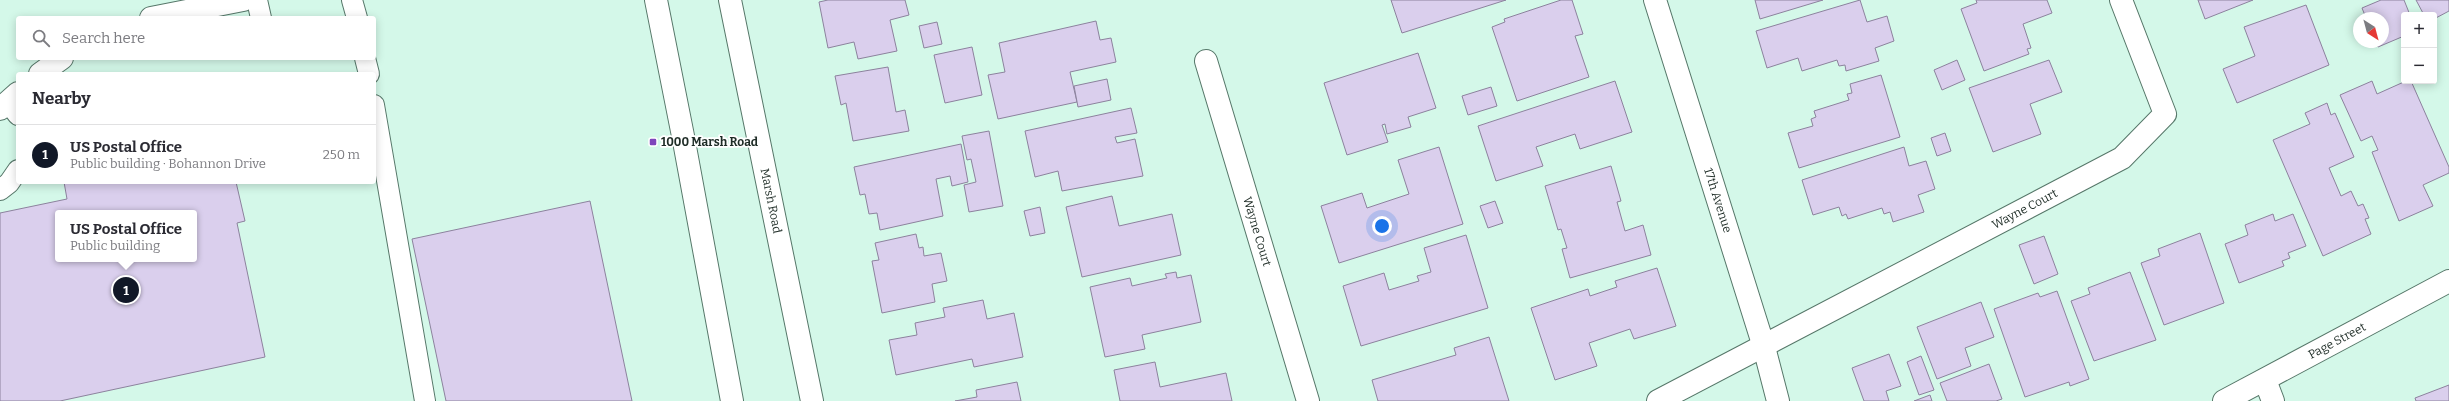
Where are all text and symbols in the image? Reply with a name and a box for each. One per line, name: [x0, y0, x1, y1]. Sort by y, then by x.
north arrow: [2353, 12, 2389, 48]
map controls: [2401, 12, 2437, 84]
button: +: [2401, 12, 2437, 48]
search box: [16, 16, 376, 60]
icon: search: [30, 27, 52, 49]
text: Search here: [62, 29, 145, 47]
button: −: [2401, 48, 2437, 84]
text: Nearby: [32, 88, 91, 109]
place label: 1000 Marsh Road: [661, 135, 759, 149]
marker: 1000 Marsh Road: [648, 137, 658, 147]
text: US Postal Office: [70, 138, 182, 156]
text: 1: [42, 147, 48, 162]
text: 250 m: [323, 147, 360, 162]
text: Public building · Bohannon Drive: [70, 156, 266, 171]
street label: 17th Avenue: [1701, 166, 1735, 234]
street label: Marsh Road: [758, 167, 785, 235]
street label: Wayne Court: [1990, 186, 2060, 232]
street label: Wayne Court: [1240, 195, 1274, 269]
popup: [55, 210, 197, 262]
your location: [1372, 216, 1392, 236]
text: US Postal Office: [70, 220, 182, 238]
text: Public building: [70, 238, 160, 253]
pin: 1: [113, 275, 139, 305]
street label: Page Street: [2306, 319, 2369, 362]

